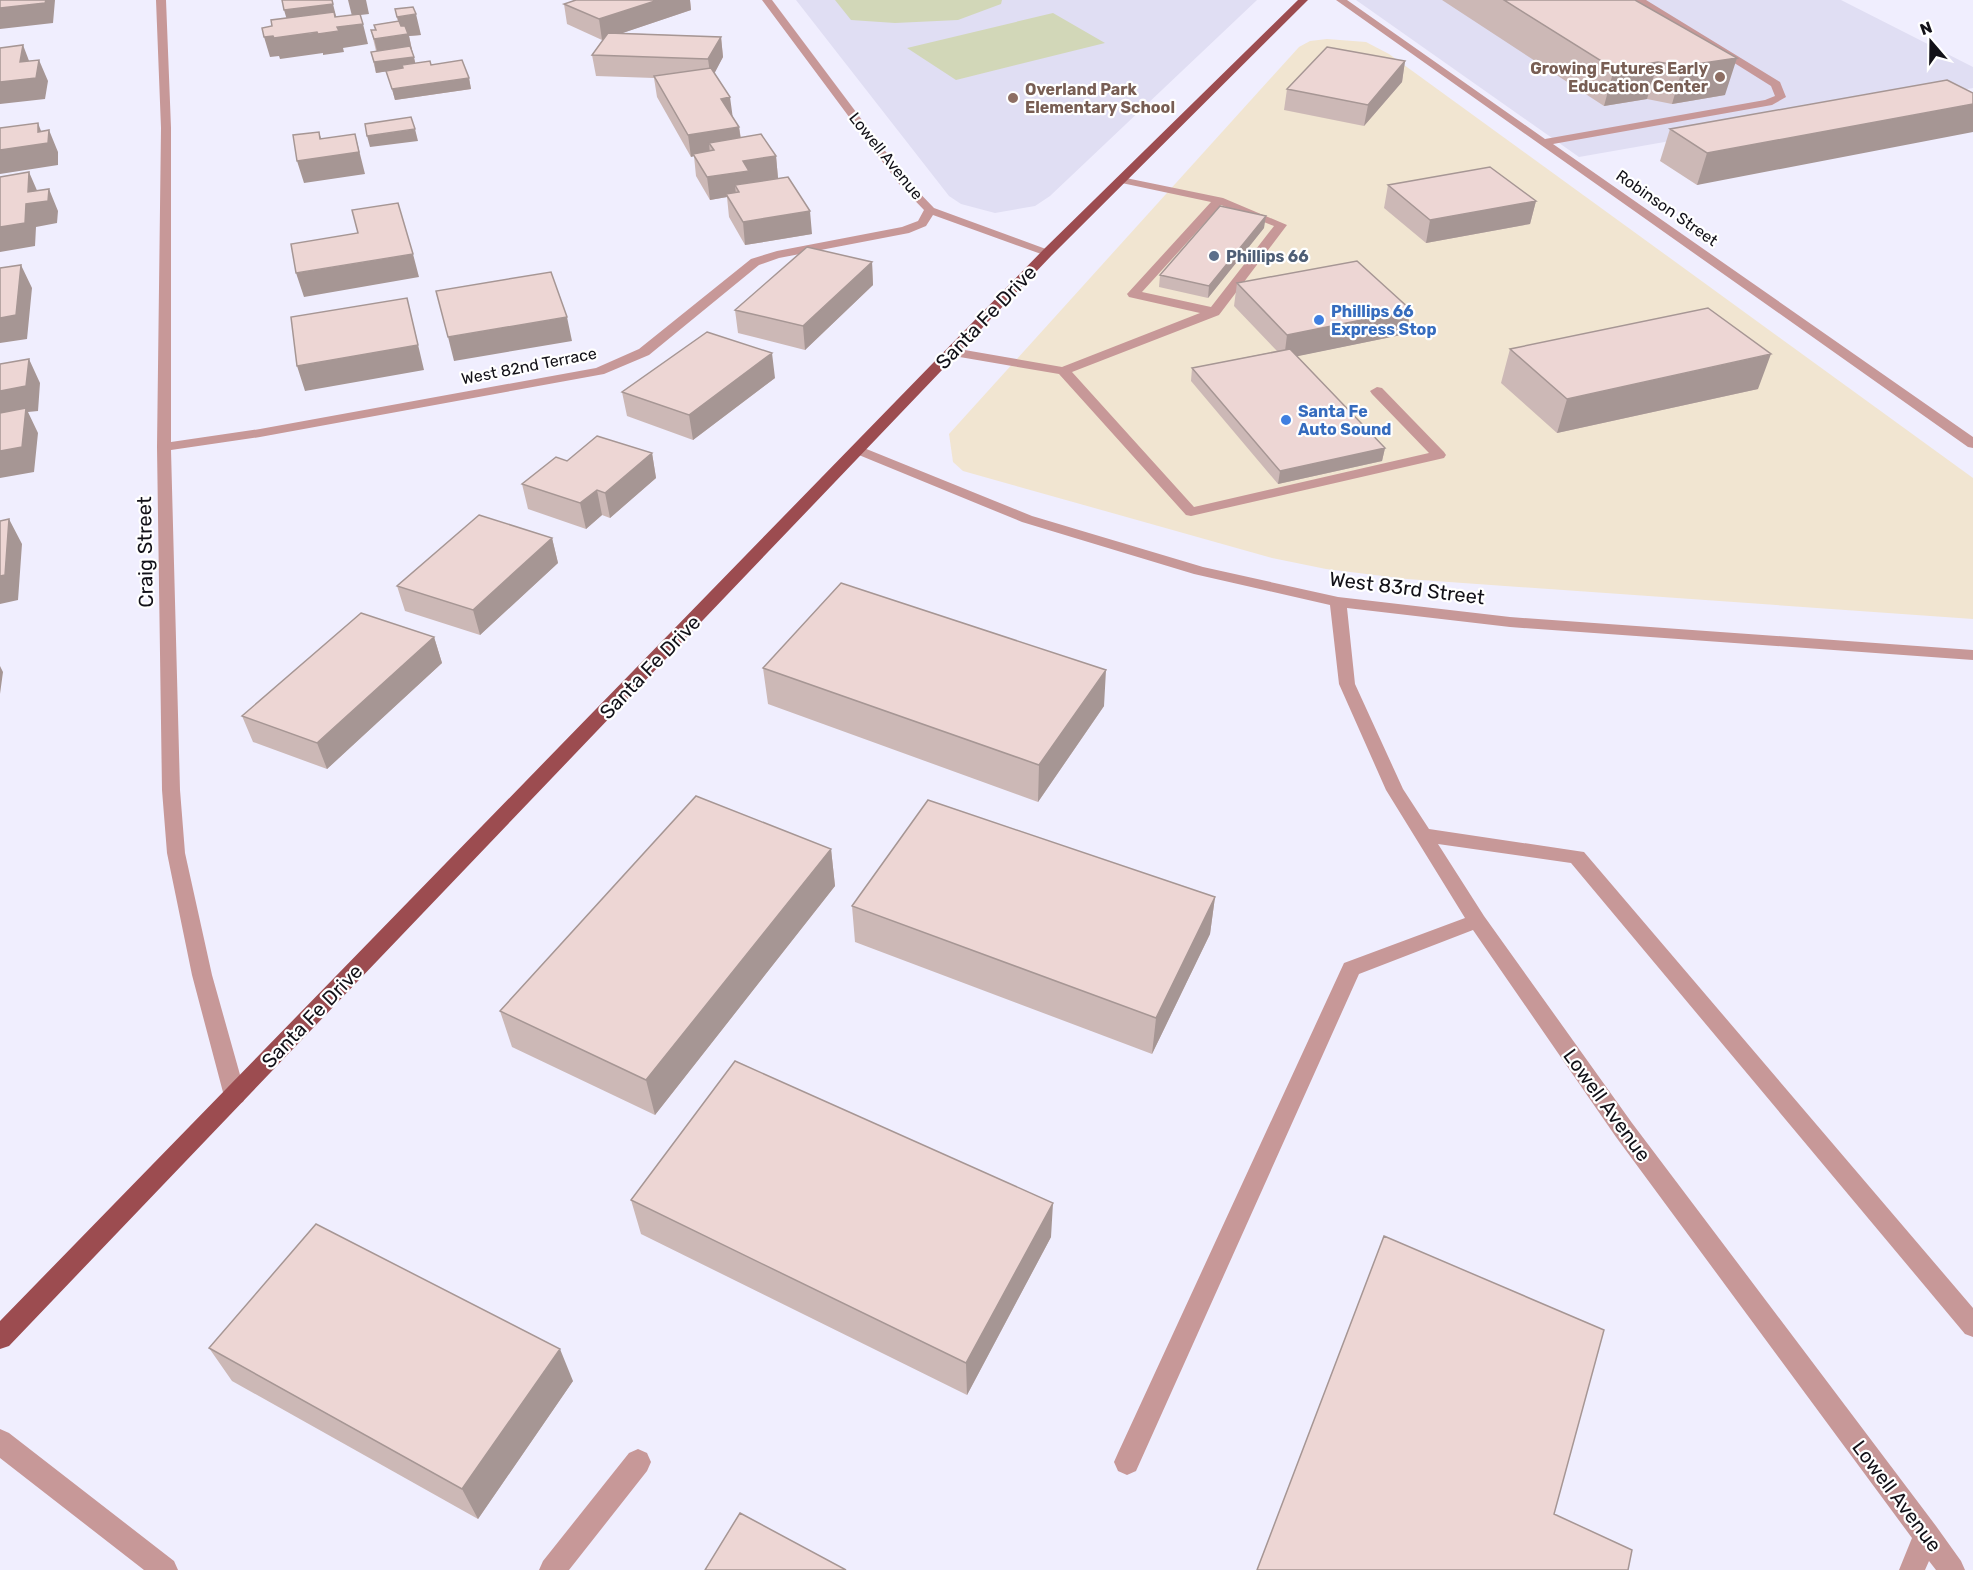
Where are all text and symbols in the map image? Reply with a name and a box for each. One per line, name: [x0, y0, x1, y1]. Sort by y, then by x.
north arrow: [1901, 12, 1961, 72]
text: N: [1917, 17, 1935, 39]
place label: Growing Futures Early Education Center: [1530, 59, 1709, 96]
marker: Growing Futures Early Education Center: [1713, 70, 1727, 84]
place label: Overland Park Elementary School: [1025, 80, 1175, 117]
marker: Overland Park Elementary School: [1006, 91, 1020, 105]
street label: Lowell Avenue: [845, 109, 927, 203]
street label: Robinson Street: [1612, 166, 1722, 250]
place label: Phillips 66: [1226, 247, 1309, 266]
marker: Phillips 66: [1207, 249, 1221, 263]
street label: Santa Fe Drive: [931, 260, 1041, 374]
place label: Phillips 66 Express Stop: [1331, 302, 1436, 339]
marker: Phillips 66 Express Stop: [1312, 313, 1326, 327]
street label: West 82nd Terrace: [460, 344, 598, 388]
place label: Santa Fe Auto Sound: [1298, 402, 1391, 439]
marker: Santa Fe Auto Sound: [1279, 413, 1293, 427]
street label: Craig Street: [132, 496, 158, 608]
street label: West 83rd Street: [1328, 567, 1486, 609]
street label: Santa Fe Drive: [595, 610, 705, 724]
street label: Santa Fe Drive: [257, 959, 367, 1073]
street label: Lowell Avenue: [1558, 1044, 1656, 1166]
street label: Lowell Avenue: [1847, 1436, 1947, 1556]

